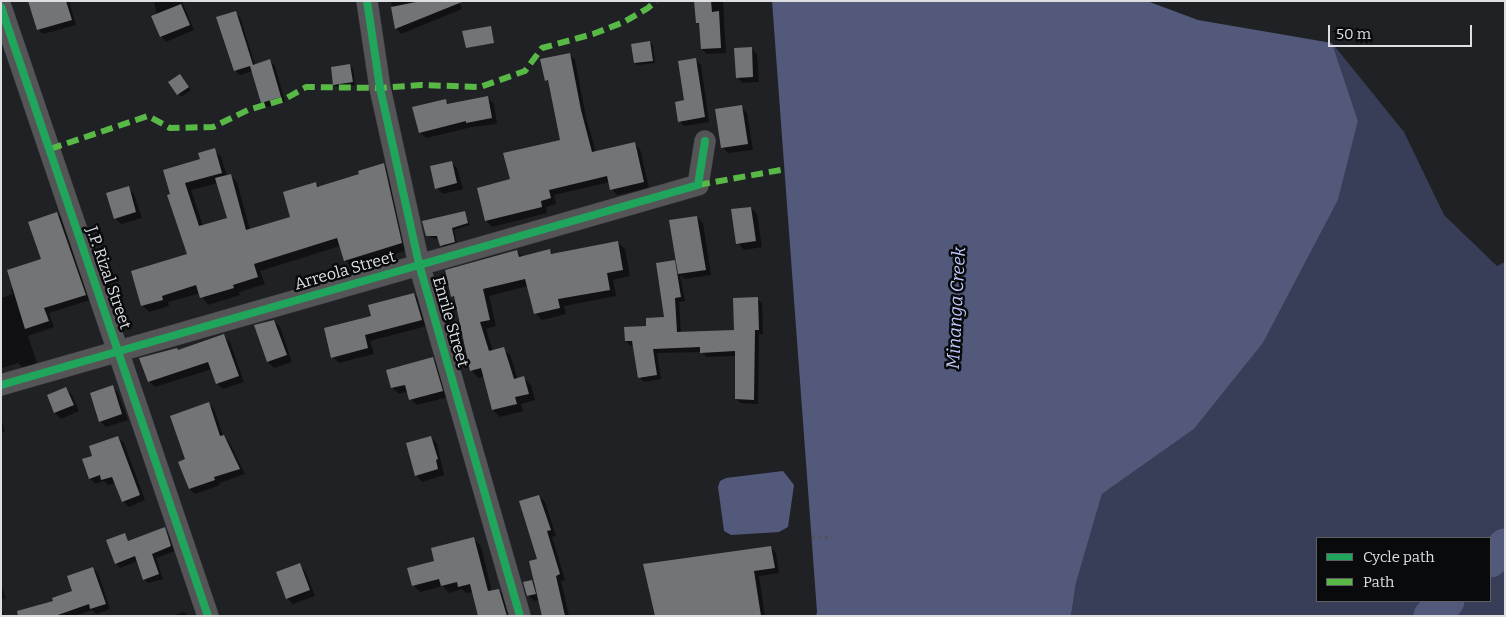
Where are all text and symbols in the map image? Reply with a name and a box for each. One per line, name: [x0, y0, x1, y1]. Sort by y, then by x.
scale bar: [1331, 15, 1475, 47]
text: 50 m: [1336, 25, 1371, 43]
street label: J.P. Rizal Street: [81, 224, 135, 332]
water label: Minanga Creek: [943, 246, 971, 370]
street label: Arreola Street: [292, 247, 398, 295]
street label: Enrile Street: [428, 275, 472, 369]
legend: [1316, 537, 1491, 602]
text: Cycle path: [1363, 548, 1435, 566]
text: Path: [1363, 573, 1394, 591]

